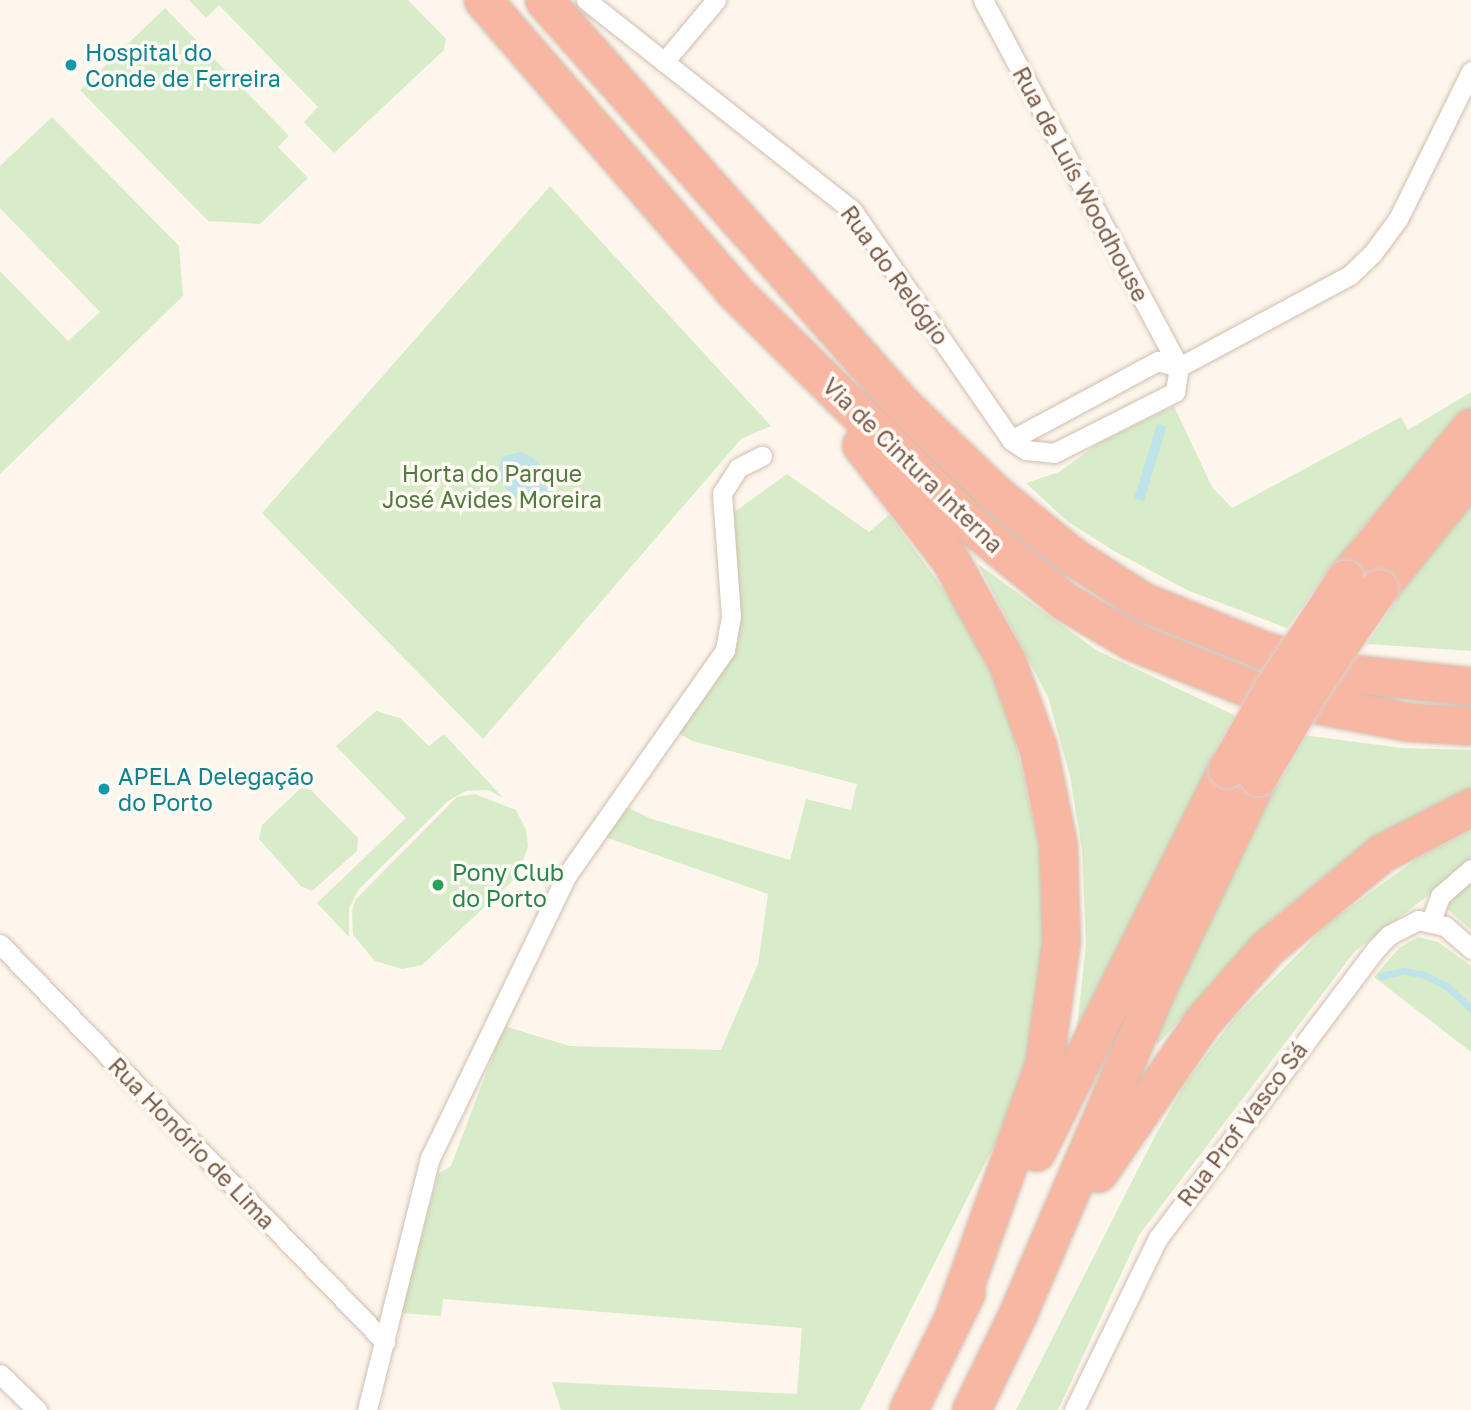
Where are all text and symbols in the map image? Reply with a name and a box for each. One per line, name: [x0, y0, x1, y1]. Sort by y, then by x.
place label: Hospital do Conde de Ferreira: [85, 38, 281, 92]
marker: Hospital do Conde de Ferreira: [63, 57, 79, 73]
street label: Rua de Luís Woodhouse: [1007, 62, 1155, 306]
street label: Rua do Relógio: [835, 200, 955, 350]
street label: Via de Cintura Interna: [817, 372, 1009, 558]
park label: Horta do Parque José Avides Moreira: [382, 459, 602, 513]
place label: APELA Delegação do Porto: [118, 762, 314, 816]
marker: APELA Delegação do Porto: [96, 781, 112, 797]
place label: Pony Club do Porto: [452, 858, 564, 912]
marker: Pony Club do Porto: [430, 877, 446, 893]
street label: Rua Prof Vasco Sá: [1171, 1036, 1313, 1212]
street label: Rua Honório de Lima: [103, 1052, 281, 1234]

